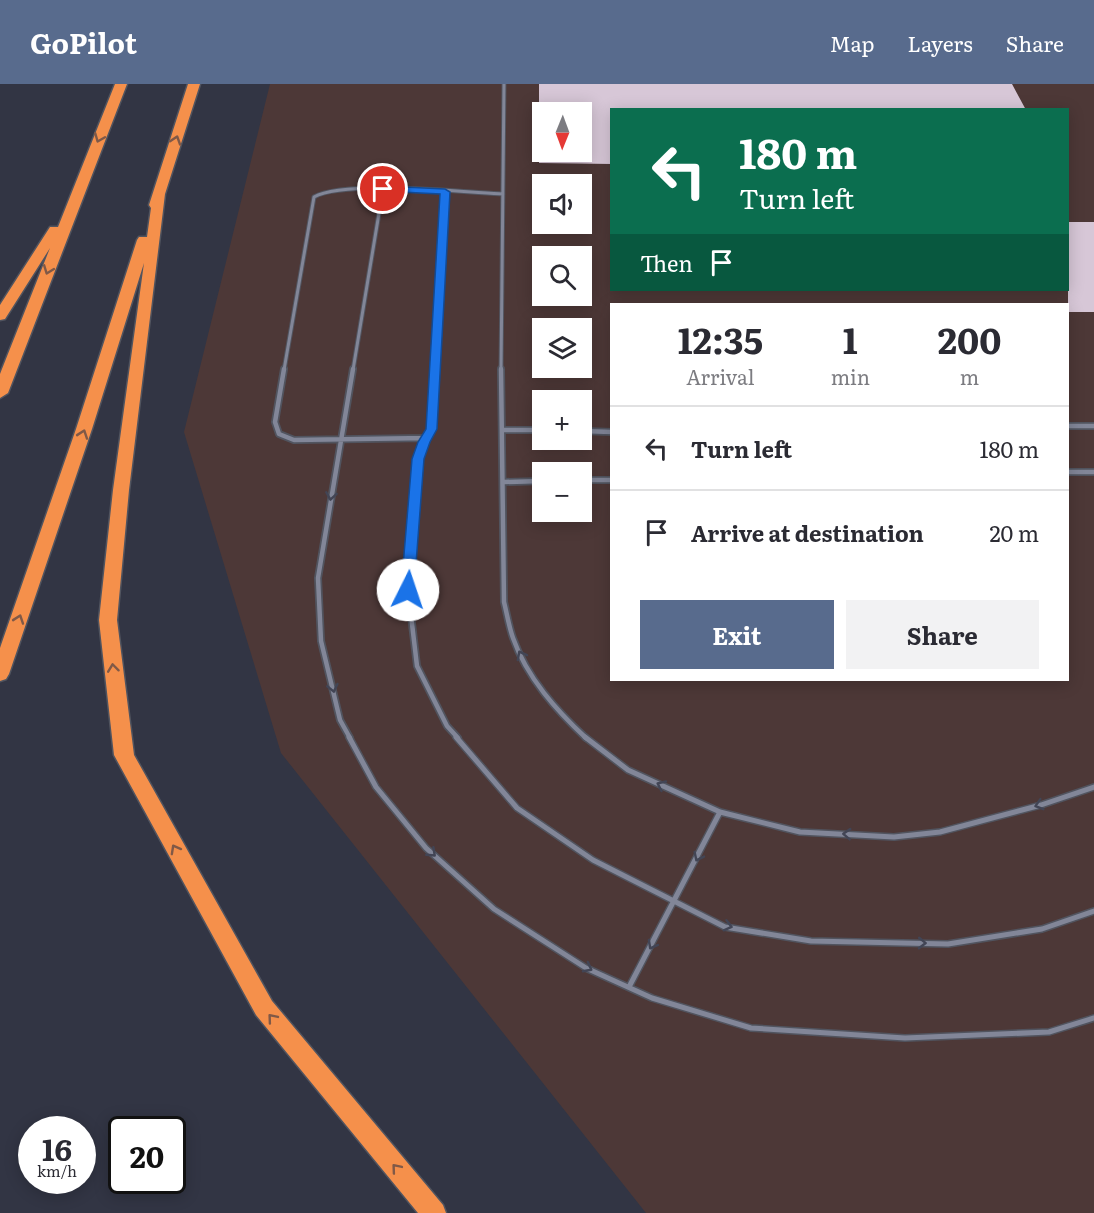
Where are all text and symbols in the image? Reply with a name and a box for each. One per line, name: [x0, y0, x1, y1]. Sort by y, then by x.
text: GoPilot: [30, 21, 137, 63]
text: Map: [830, 27, 875, 58]
text: Layers: [908, 27, 973, 58]
text: Share: [1006, 27, 1064, 58]
north arrow: [532, 102, 592, 162]
map controls: [532, 102, 592, 522]
text: 180 m: [739, 120, 857, 182]
one-way arrow: [94, 132, 106, 143]
icon: left: [640, 132, 718, 210]
one-way arrow: [169, 135, 182, 146]
pin: [357, 163, 408, 214]
icon: arrive: [366, 172, 399, 205]
button: sound: [532, 174, 592, 234]
text: Turn left: [739, 177, 854, 217]
button: search: [532, 246, 592, 306]
text: Then: [640, 246, 693, 279]
icon: arrive: [705, 246, 738, 279]
one-way arrow: [43, 264, 55, 275]
text: 12:35: [678, 312, 763, 365]
text: 1: [843, 312, 858, 365]
text: 200: [938, 312, 1001, 365]
button: layers: [532, 318, 592, 378]
text: Arrival: [686, 361, 754, 391]
text: min: [831, 361, 870, 391]
text: m: [960, 361, 979, 391]
button: +: [532, 390, 592, 450]
one-way arrow: [75, 429, 88, 440]
icon: left: [640, 432, 673, 465]
text: Turn left: [691, 432, 792, 465]
text: 180 m: [979, 432, 1039, 465]
button: −: [532, 462, 592, 522]
one-way arrow: [326, 491, 338, 500]
icon: arrive: [640, 516, 673, 549]
text: Arrive at destination: [691, 516, 924, 549]
text: 20 m: [989, 516, 1039, 549]
position arrow: [376, 558, 440, 622]
button: Exit: [640, 600, 834, 669]
button: Share: [846, 600, 1039, 669]
one-way arrow: [12, 614, 25, 624]
one-way arrow: [517, 651, 528, 661]
one-way arrow: [108, 663, 120, 672]
one-way arrow: [325, 683, 338, 693]
one-way arrow: [656, 780, 667, 792]
one-way arrow: [1034, 798, 1045, 810]
one-way arrow: [843, 828, 852, 841]
one-way arrow: [171, 844, 183, 855]
one-way arrow: [425, 846, 435, 857]
one-way arrow: [694, 851, 705, 861]
one-way arrow: [723, 919, 733, 932]
one-way arrow: [917, 937, 926, 949]
one-way arrow: [648, 938, 659, 949]
one-way arrow: [582, 961, 592, 972]
one-way arrow: [268, 1014, 279, 1025]
speed limit sign: 20: [108, 1116, 186, 1194]
text: 16: [42, 1126, 72, 1170]
text: km/h: [37, 1159, 77, 1182]
one-way arrow: [393, 1164, 404, 1175]

